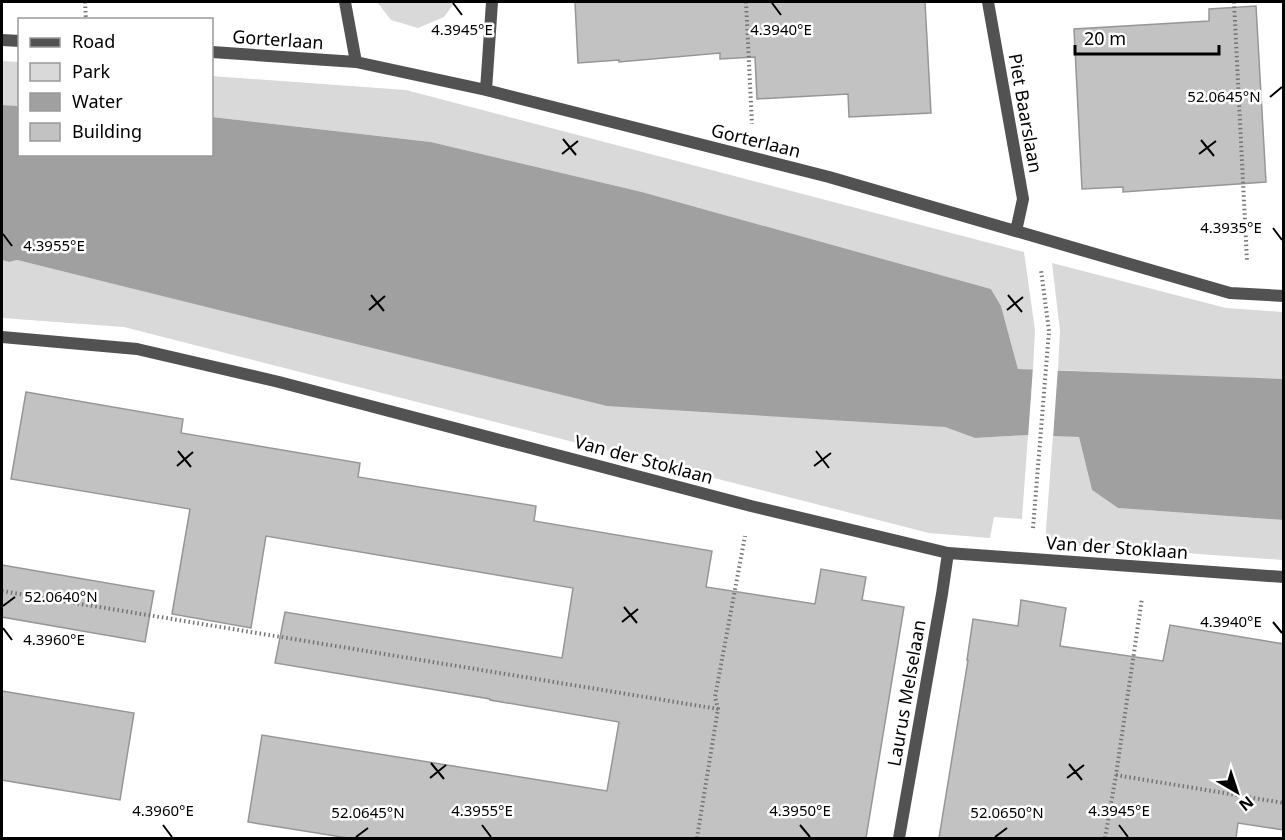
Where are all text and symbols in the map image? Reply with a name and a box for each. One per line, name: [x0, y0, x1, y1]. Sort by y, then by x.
legend: [18, 18, 213, 156]
scale bar: [1075, 18, 1219, 56]
text: 4.3945°E: [431, 19, 493, 39]
text: 4.3940°E: [750, 19, 812, 39]
street label: Gorterlaan: [232, 24, 324, 54]
text: 20 m: [1084, 26, 1126, 50]
text: Road: [72, 29, 115, 53]
street label: Piet Baarslaan: [1004, 51, 1048, 175]
text: Park: [72, 59, 110, 83]
text: 52.0645°N: [1187, 86, 1261, 106]
text: Water: [72, 89, 123, 113]
street label: Gorterlaan: [709, 117, 803, 163]
text: Building: [72, 119, 142, 143]
text: 4.3935°E: [1200, 217, 1262, 237]
text: 4.3955°E: [23, 235, 85, 255]
street label: Van der Stoklaan: [572, 429, 716, 489]
street label: Van der Stoklaan: [1045, 530, 1189, 564]
text: 52.0640°N: [24, 586, 98, 606]
text: 4.3940°E: [1200, 611, 1262, 631]
street label: Laurus Melselaan: [881, 618, 931, 768]
text: 4.3960°E: [23, 629, 85, 649]
north arrow: [1207, 762, 1267, 822]
text: N: [1234, 791, 1258, 816]
text: 4.3960°E: [132, 800, 194, 820]
text: 4.3955°E: [451, 800, 513, 820]
text: 4.3950°E: [769, 800, 831, 820]
text: 4.3945°E: [1088, 800, 1150, 820]
text: 52.0645°N: [331, 802, 405, 822]
text: 52.0650°N: [970, 802, 1044, 822]

